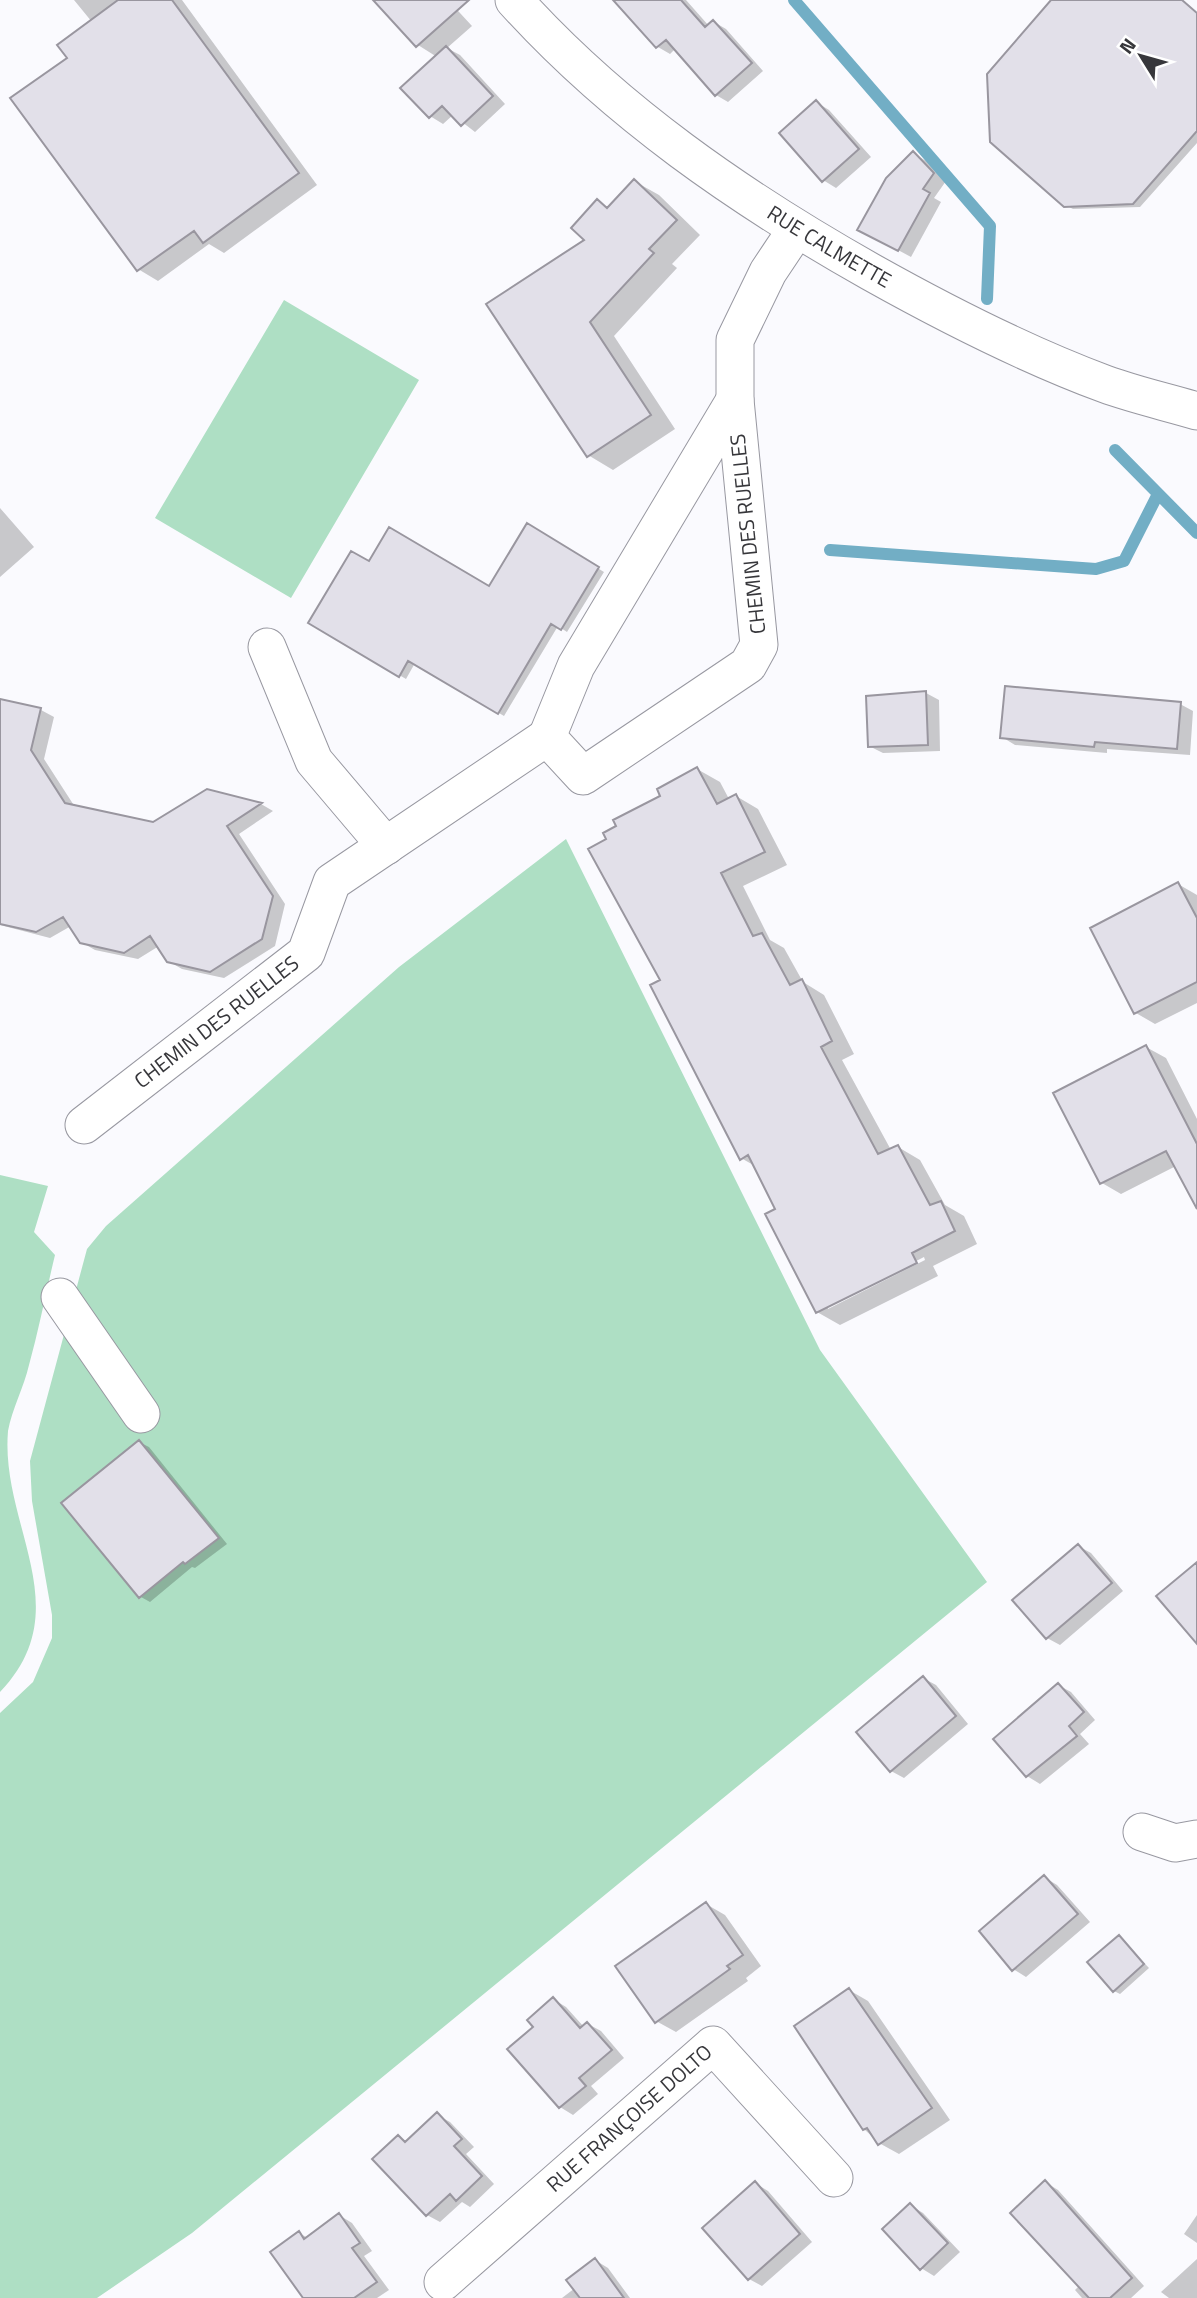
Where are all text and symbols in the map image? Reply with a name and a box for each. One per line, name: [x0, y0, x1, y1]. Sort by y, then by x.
north arrow: [1106, 21, 1176, 91]
text: N: [1111, 31, 1143, 59]
street label: RUE CALMETTE: [761, 197, 898, 295]
street label: CHEMIN DES RUELLES: [721, 432, 773, 636]
street label: CHEMIN DES RUELLES: [127, 947, 306, 1096]
street label: RUE FRANÇOISE DOLTO: [539, 2036, 719, 2199]

